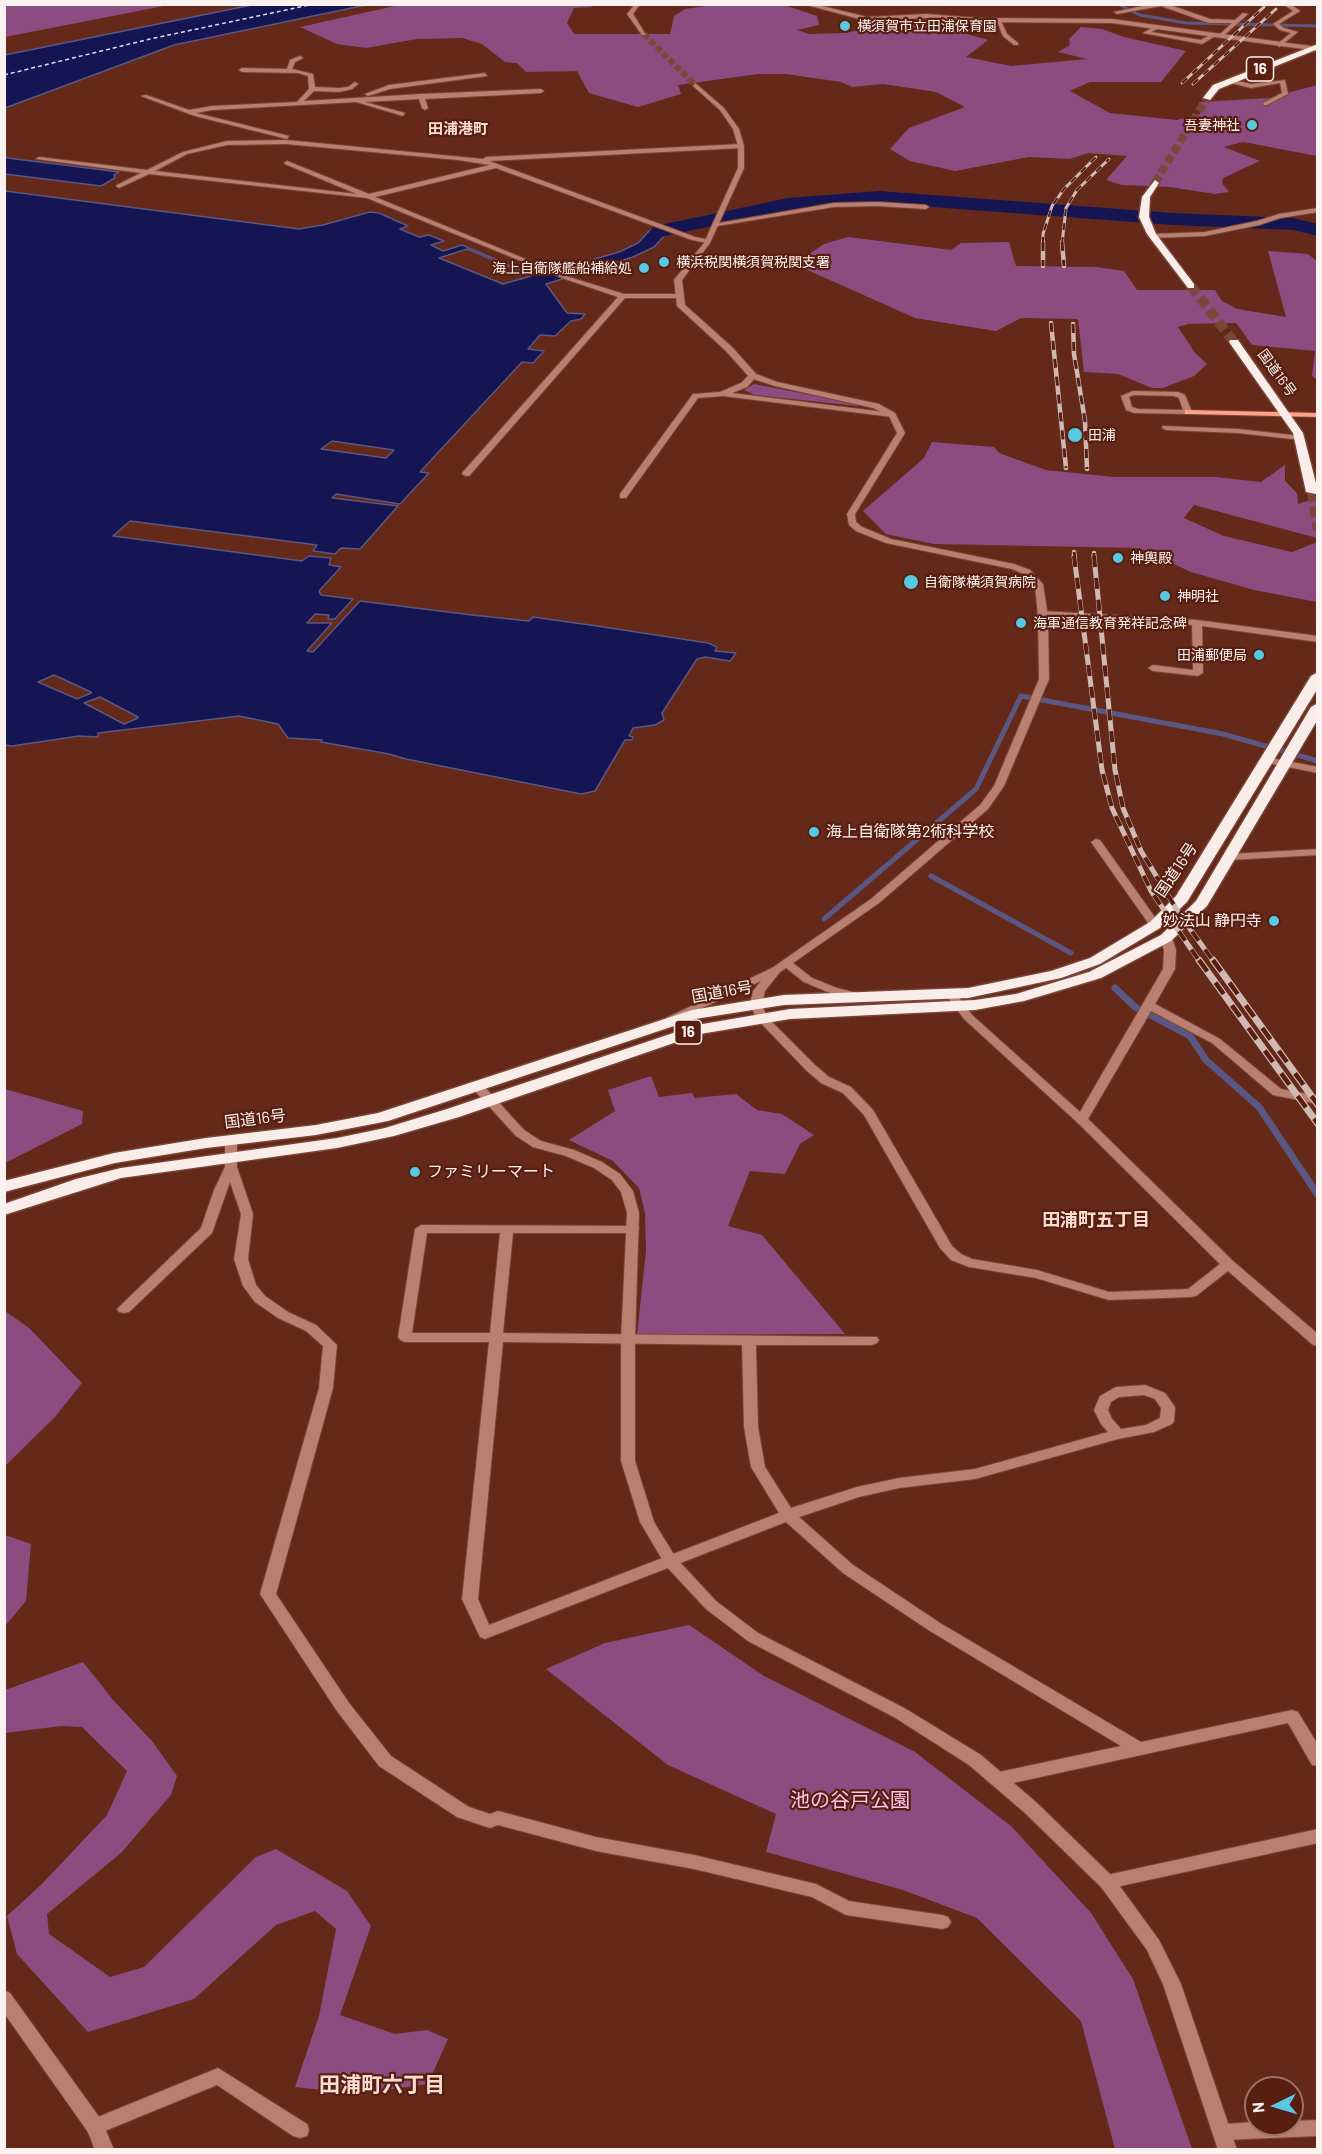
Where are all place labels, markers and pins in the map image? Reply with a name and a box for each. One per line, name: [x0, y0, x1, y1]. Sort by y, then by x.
place label: 横須賀市立田浦保育園: [857, 18, 997, 34]
marker: 横須賀市立田浦保育園: [838, 19, 852, 33]
place label: 吾妻神社: [1184, 117, 1240, 133]
marker: 吾妻神社: [1245, 118, 1259, 132]
place label: 横浜税関横須賀税関支署: [676, 254, 830, 270]
marker: 横浜税関横須賀税関支署: [657, 255, 671, 269]
place label: 海上自衛隊艦船補給処: [492, 260, 632, 276]
marker: 海上自衛隊艦船補給処: [637, 261, 651, 275]
marker: 田浦: [1066, 426, 1084, 444]
place label: 田浦: [1088, 427, 1116, 443]
place label: 神輿殿: [1130, 550, 1172, 566]
marker: 神輿殿: [1111, 551, 1125, 565]
marker: 自衛隊横須賀病院: [902, 573, 920, 591]
place label: 自衛隊横須賀病院: [924, 574, 1036, 590]
place label: 神明社: [1177, 588, 1219, 604]
marker: 神明社: [1158, 589, 1172, 603]
place label: 海軍通信教育発祥記念碑: [1033, 615, 1187, 631]
marker: 海軍通信教育発祥記念碑: [1014, 616, 1028, 630]
place label: 田浦郵便局: [1177, 647, 1247, 663]
marker: 田浦郵便局: [1252, 648, 1266, 662]
place label: 海上自衛隊第2術科学校: [826, 822, 995, 842]
marker: 海上自衛隊第2術科学校: [807, 825, 821, 839]
place label: 妙法山 静円寺: [1163, 911, 1262, 931]
marker: 妙法山 静円寺: [1267, 914, 1281, 928]
place label: ファミリーマート: [427, 1162, 555, 1182]
marker: ファミリーマート: [408, 1165, 422, 1179]

